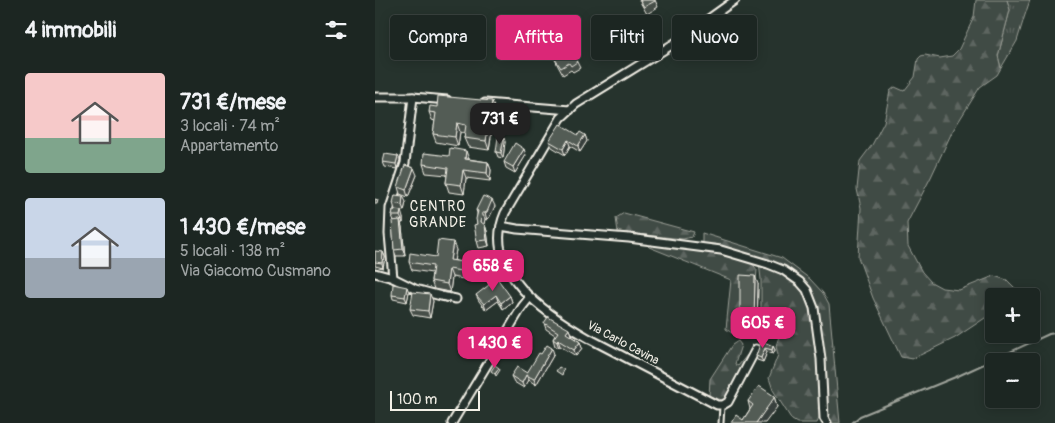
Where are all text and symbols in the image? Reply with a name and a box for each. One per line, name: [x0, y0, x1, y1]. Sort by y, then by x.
chip: Compra: [390, 15, 486, 60]
chip: Affitta: [496, 15, 581, 60]
chip: Filtri: [591, 15, 662, 60]
chip: Nuovo: [672, 15, 757, 60]
icon: filters: [322, 16, 350, 44]
text: 4 immobili: [25, 17, 116, 44]
text: 731 €/mese: [180, 89, 286, 116]
icon: home: [65, 93, 125, 153]
pin: 731 €: [465, 102, 535, 145]
text: 731 €: [481, 109, 519, 129]
text: 3 locali · 74 m²: [180, 116, 280, 136]
text: Appartamento: [180, 136, 278, 156]
district label: CENTRO GRANDE: [409, 198, 467, 231]
text: 1 430 €/mese: [180, 214, 306, 241]
icon: home: [65, 218, 125, 278]
text: 5 locali · 138 m²: [180, 241, 285, 261]
pin: 658 €: [458, 250, 528, 292]
text: 658 €: [473, 256, 513, 276]
text: Via Giacomo Cusmano: [180, 261, 331, 281]
map controls: [985, 288, 1040, 408]
button: +: [985, 288, 1040, 343]
pin: 605 €: [728, 306, 798, 349]
text: 605 €: [742, 313, 784, 333]
street label: Via Carlo Cavina: [584, 318, 662, 368]
pin: 1 430 €: [449, 326, 541, 369]
text: 1 430 €: [469, 333, 521, 353]
button: −: [985, 353, 1040, 408]
scale bar: [390, 388, 480, 411]
text: 100 m: [397, 391, 437, 408]

